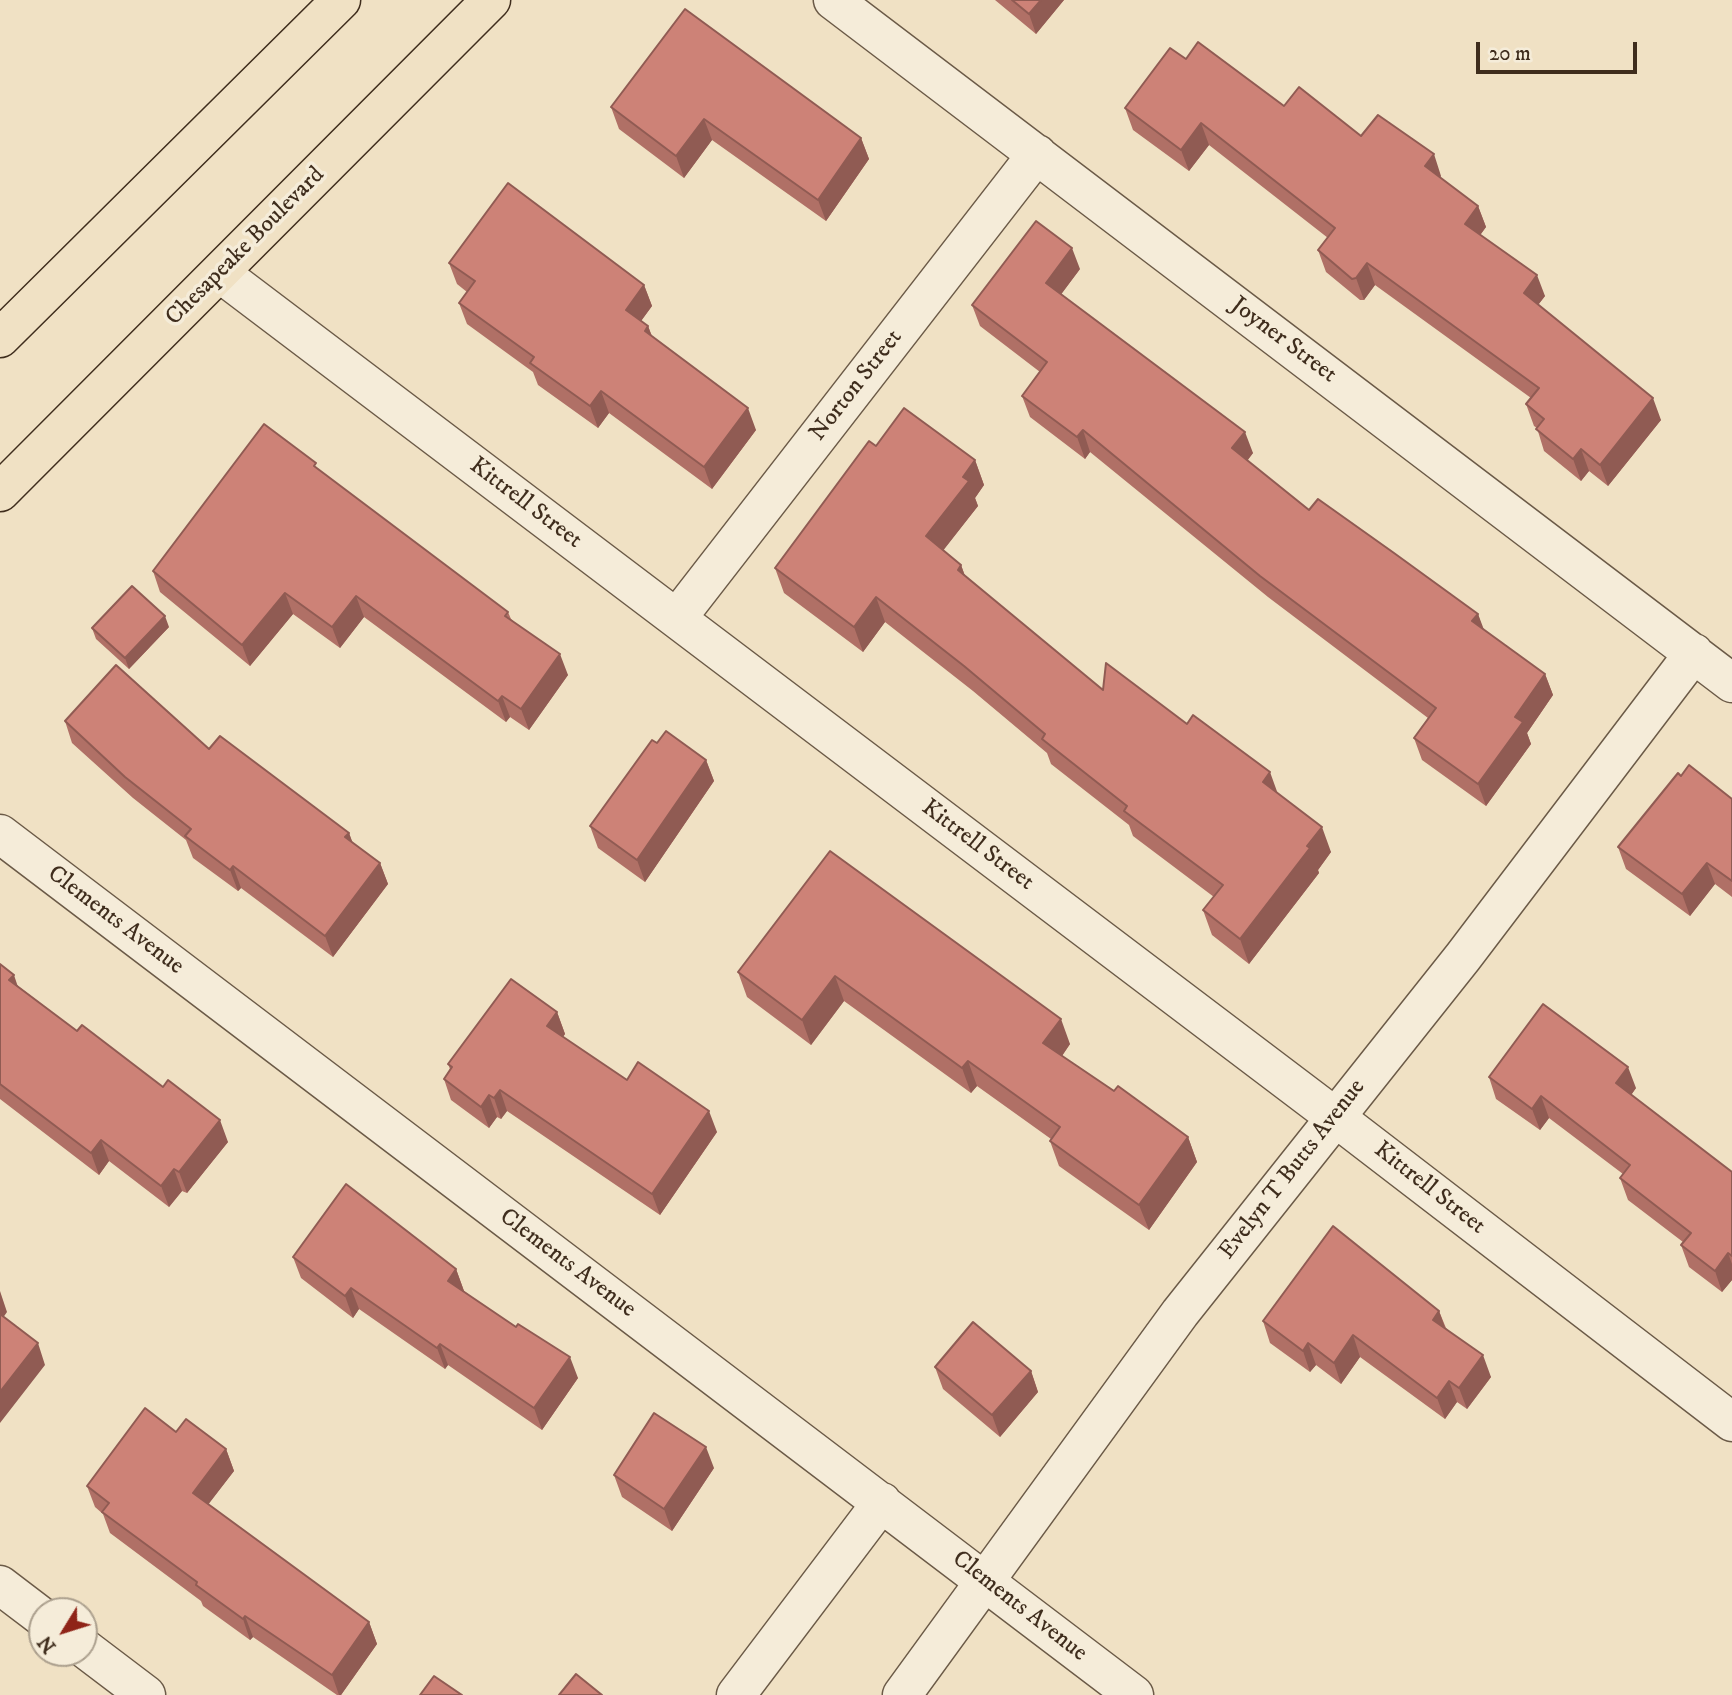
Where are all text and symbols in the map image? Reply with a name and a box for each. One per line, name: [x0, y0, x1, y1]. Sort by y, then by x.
scale bar: [1480, 28, 1641, 72]
text: 20 m: [1489, 41, 1531, 67]
street label: Chesapeake Boulevard: [161, 162, 331, 332]
street label: Joyner Street: [1224, 292, 1342, 390]
street label: Norton Street: [805, 325, 909, 447]
street label: Kittrell Street: [463, 452, 587, 556]
street label: Kittrell Street: [915, 794, 1039, 898]
street label: Clements Avenue: [41, 860, 189, 982]
street label: Evelyn T Butts Avenue: [1214, 1074, 1372, 1266]
street label: Kittrell Street: [1368, 1137, 1490, 1241]
street label: Clements Avenue: [493, 1203, 641, 1325]
street label: Clements Avenue: [946, 1545, 1092, 1669]
north arrow: [28, 1597, 98, 1667]
text: N: [34, 1631, 62, 1657]

